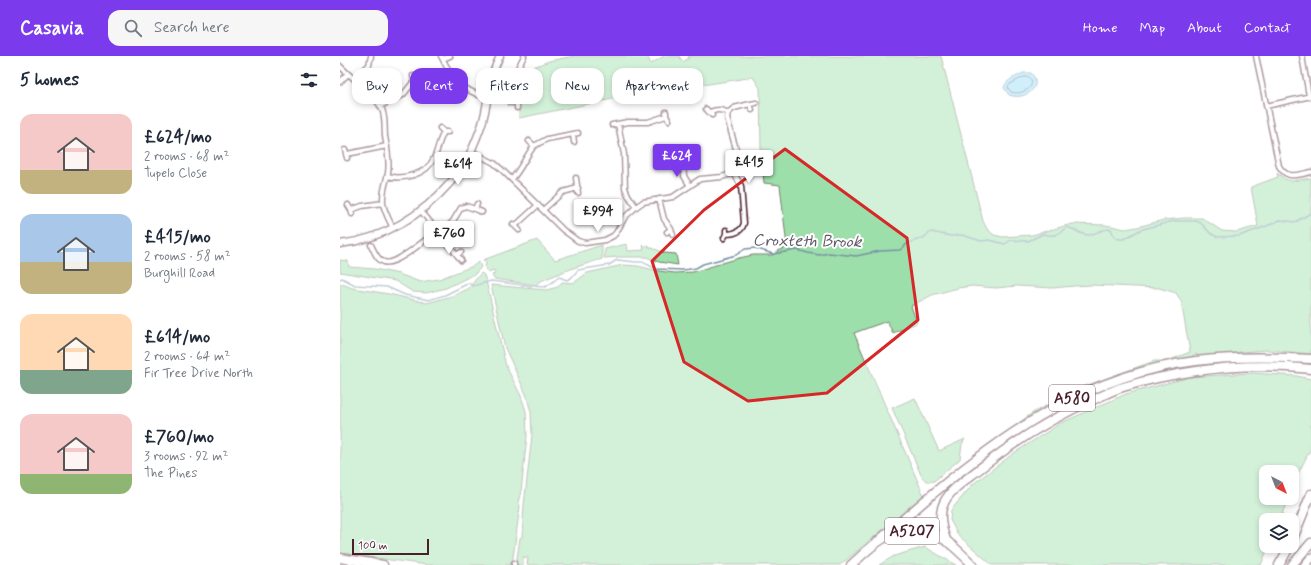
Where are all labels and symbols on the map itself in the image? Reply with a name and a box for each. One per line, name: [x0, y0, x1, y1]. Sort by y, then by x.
pin: £624: [653, 144, 701, 178]
pin: £415: [725, 150, 773, 184]
pin: £614: [434, 152, 482, 186]
pin: £994: [574, 199, 622, 233]
pin: £760: [425, 221, 473, 255]
water label: Croxteth Brook: [752, 229, 863, 253]
road number: A580: [1049, 385, 1095, 411]
north arrow: [1259, 465, 1299, 505]
road number: A5207: [885, 518, 939, 544]
scale bar: [352, 537, 429, 556]

